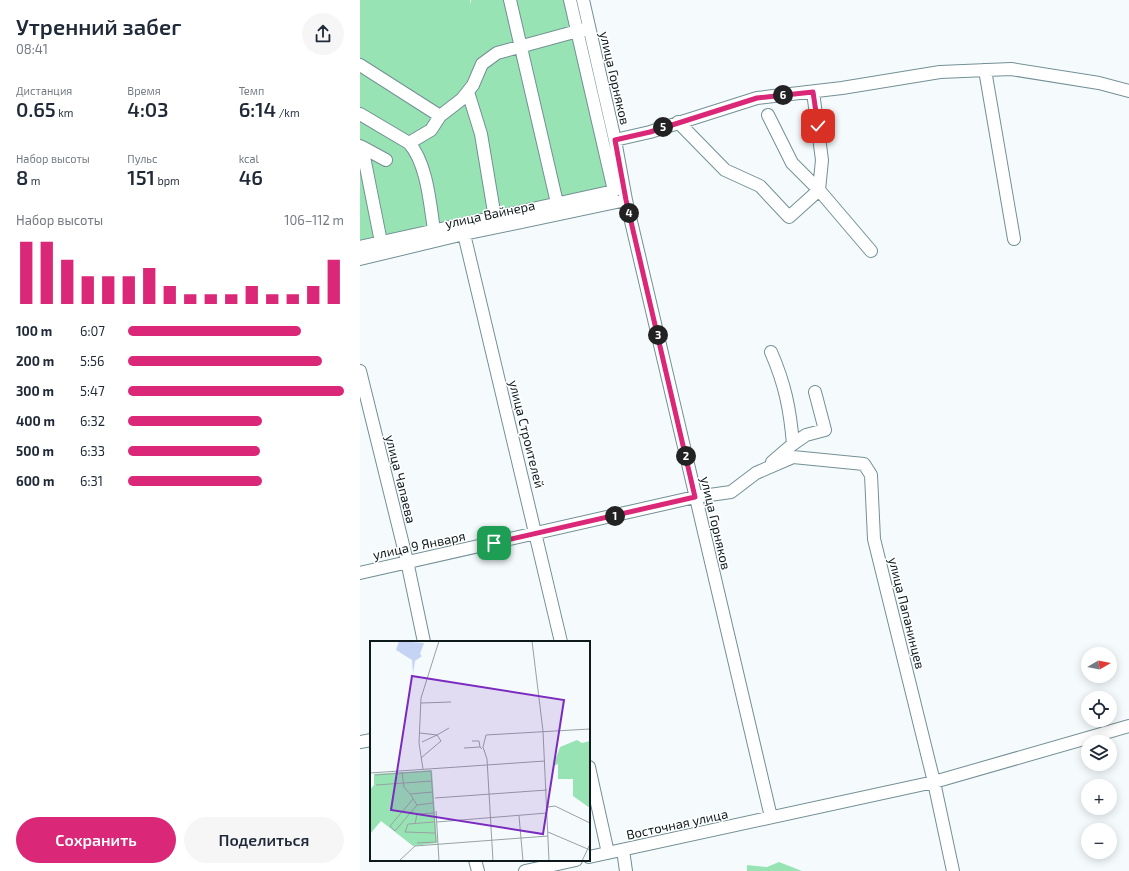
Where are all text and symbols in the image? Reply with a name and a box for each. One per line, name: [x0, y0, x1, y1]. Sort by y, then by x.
text: Утренний забег: [16, 13, 181, 39]
button: share: [302, 13, 344, 55]
street label: улица Горняков: [597, 30, 633, 126]
text: 08:41: [16, 41, 48, 57]
text: Дистанция: [16, 84, 72, 97]
text: Время: [127, 84, 161, 97]
text: Темп: [239, 84, 264, 97]
pin: 6: [773, 85, 793, 105]
text: 6: [780, 88, 786, 101]
text: 0.65: [16, 97, 56, 121]
text: 4:03: [127, 97, 168, 121]
text: 6:14: [239, 97, 276, 121]
text: km: [56, 106, 73, 119]
text: /km: [276, 106, 300, 119]
pin: [801, 109, 835, 143]
icon: check: [807, 115, 829, 137]
pin: 5: [653, 117, 673, 137]
text: 5: [660, 120, 666, 133]
text: Набор высоты: [16, 152, 90, 165]
text: Пульс: [127, 152, 157, 165]
text: kcal: [239, 152, 259, 165]
text: 8: [16, 165, 28, 189]
text: 151: [127, 165, 155, 189]
text: 46: [239, 165, 263, 189]
text: m: [28, 174, 40, 187]
text: bpm: [155, 174, 180, 187]
street label: улица Вайнера: [444, 197, 536, 231]
pin: 4: [619, 203, 639, 223]
text: 4: [625, 206, 633, 219]
text: Набор высоты: [16, 212, 103, 228]
text: 106–112 m: [284, 212, 344, 228]
text: 100 m: [16, 323, 52, 339]
text: 6:07: [80, 323, 105, 339]
pin: 3: [648, 325, 668, 345]
text: 3: [655, 328, 661, 341]
text: 200 m: [16, 353, 54, 369]
text: 5:56: [80, 353, 104, 369]
street label: улица Строителей: [506, 378, 548, 490]
text: 300 m: [16, 383, 54, 399]
text: 5:47: [80, 383, 105, 399]
text: 400 m: [16, 413, 55, 429]
text: 6:32: [80, 413, 105, 429]
street label: улица Чапаева: [382, 433, 420, 525]
text: 500 m: [16, 443, 54, 459]
text: 6:33: [80, 443, 105, 459]
pin: 2: [676, 446, 696, 466]
text: 2: [683, 449, 689, 462]
text: 600 m: [16, 473, 54, 489]
text: 6:31: [80, 473, 103, 489]
street label: улица Горняков: [698, 475, 734, 571]
pin: 1: [605, 506, 625, 526]
text: 1: [613, 509, 617, 522]
pin: [477, 526, 511, 560]
street label: улица 9 Января: [371, 527, 467, 563]
icon: arrive: [483, 532, 505, 554]
street label: улица Папанинцев: [885, 556, 929, 670]
inset map: [370, 641, 590, 861]
north arrow: [1081, 647, 1117, 683]
map controls: [1081, 647, 1117, 859]
button: locate: [1081, 691, 1117, 727]
button: layers: [1081, 735, 1117, 771]
button: +: [1081, 779, 1117, 815]
street label: Восточная улица: [625, 805, 729, 843]
button: Сохранить: [16, 817, 176, 863]
button: Поделиться: [184, 817, 344, 863]
button: −: [1081, 823, 1117, 859]

